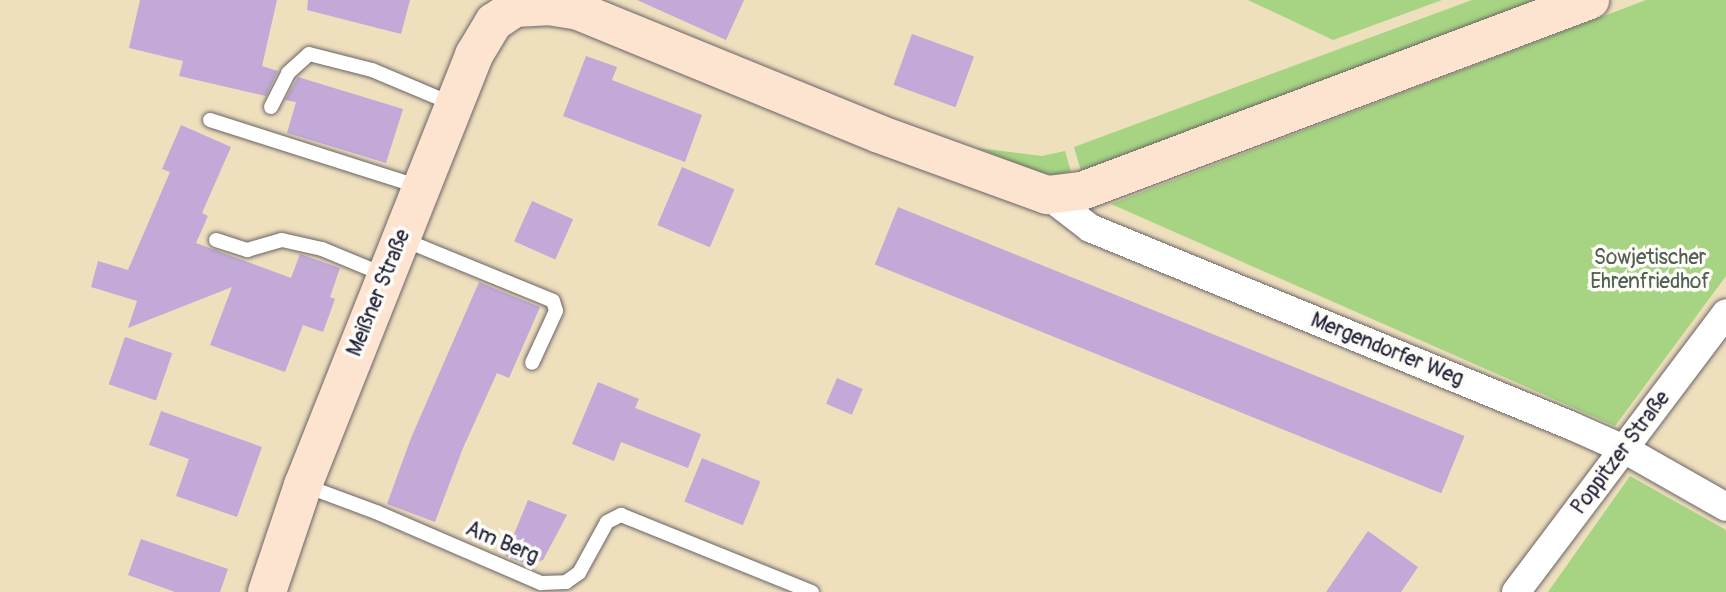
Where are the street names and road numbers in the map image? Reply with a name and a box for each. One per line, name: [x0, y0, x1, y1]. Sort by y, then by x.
street label: Meißner Straße: [342, 226, 416, 360]
street label: Mergendorfer Weg: [1307, 308, 1467, 392]
street label: Poppitzer Straße: [1566, 386, 1676, 520]
street label: Am Berg: [462, 516, 542, 570]

